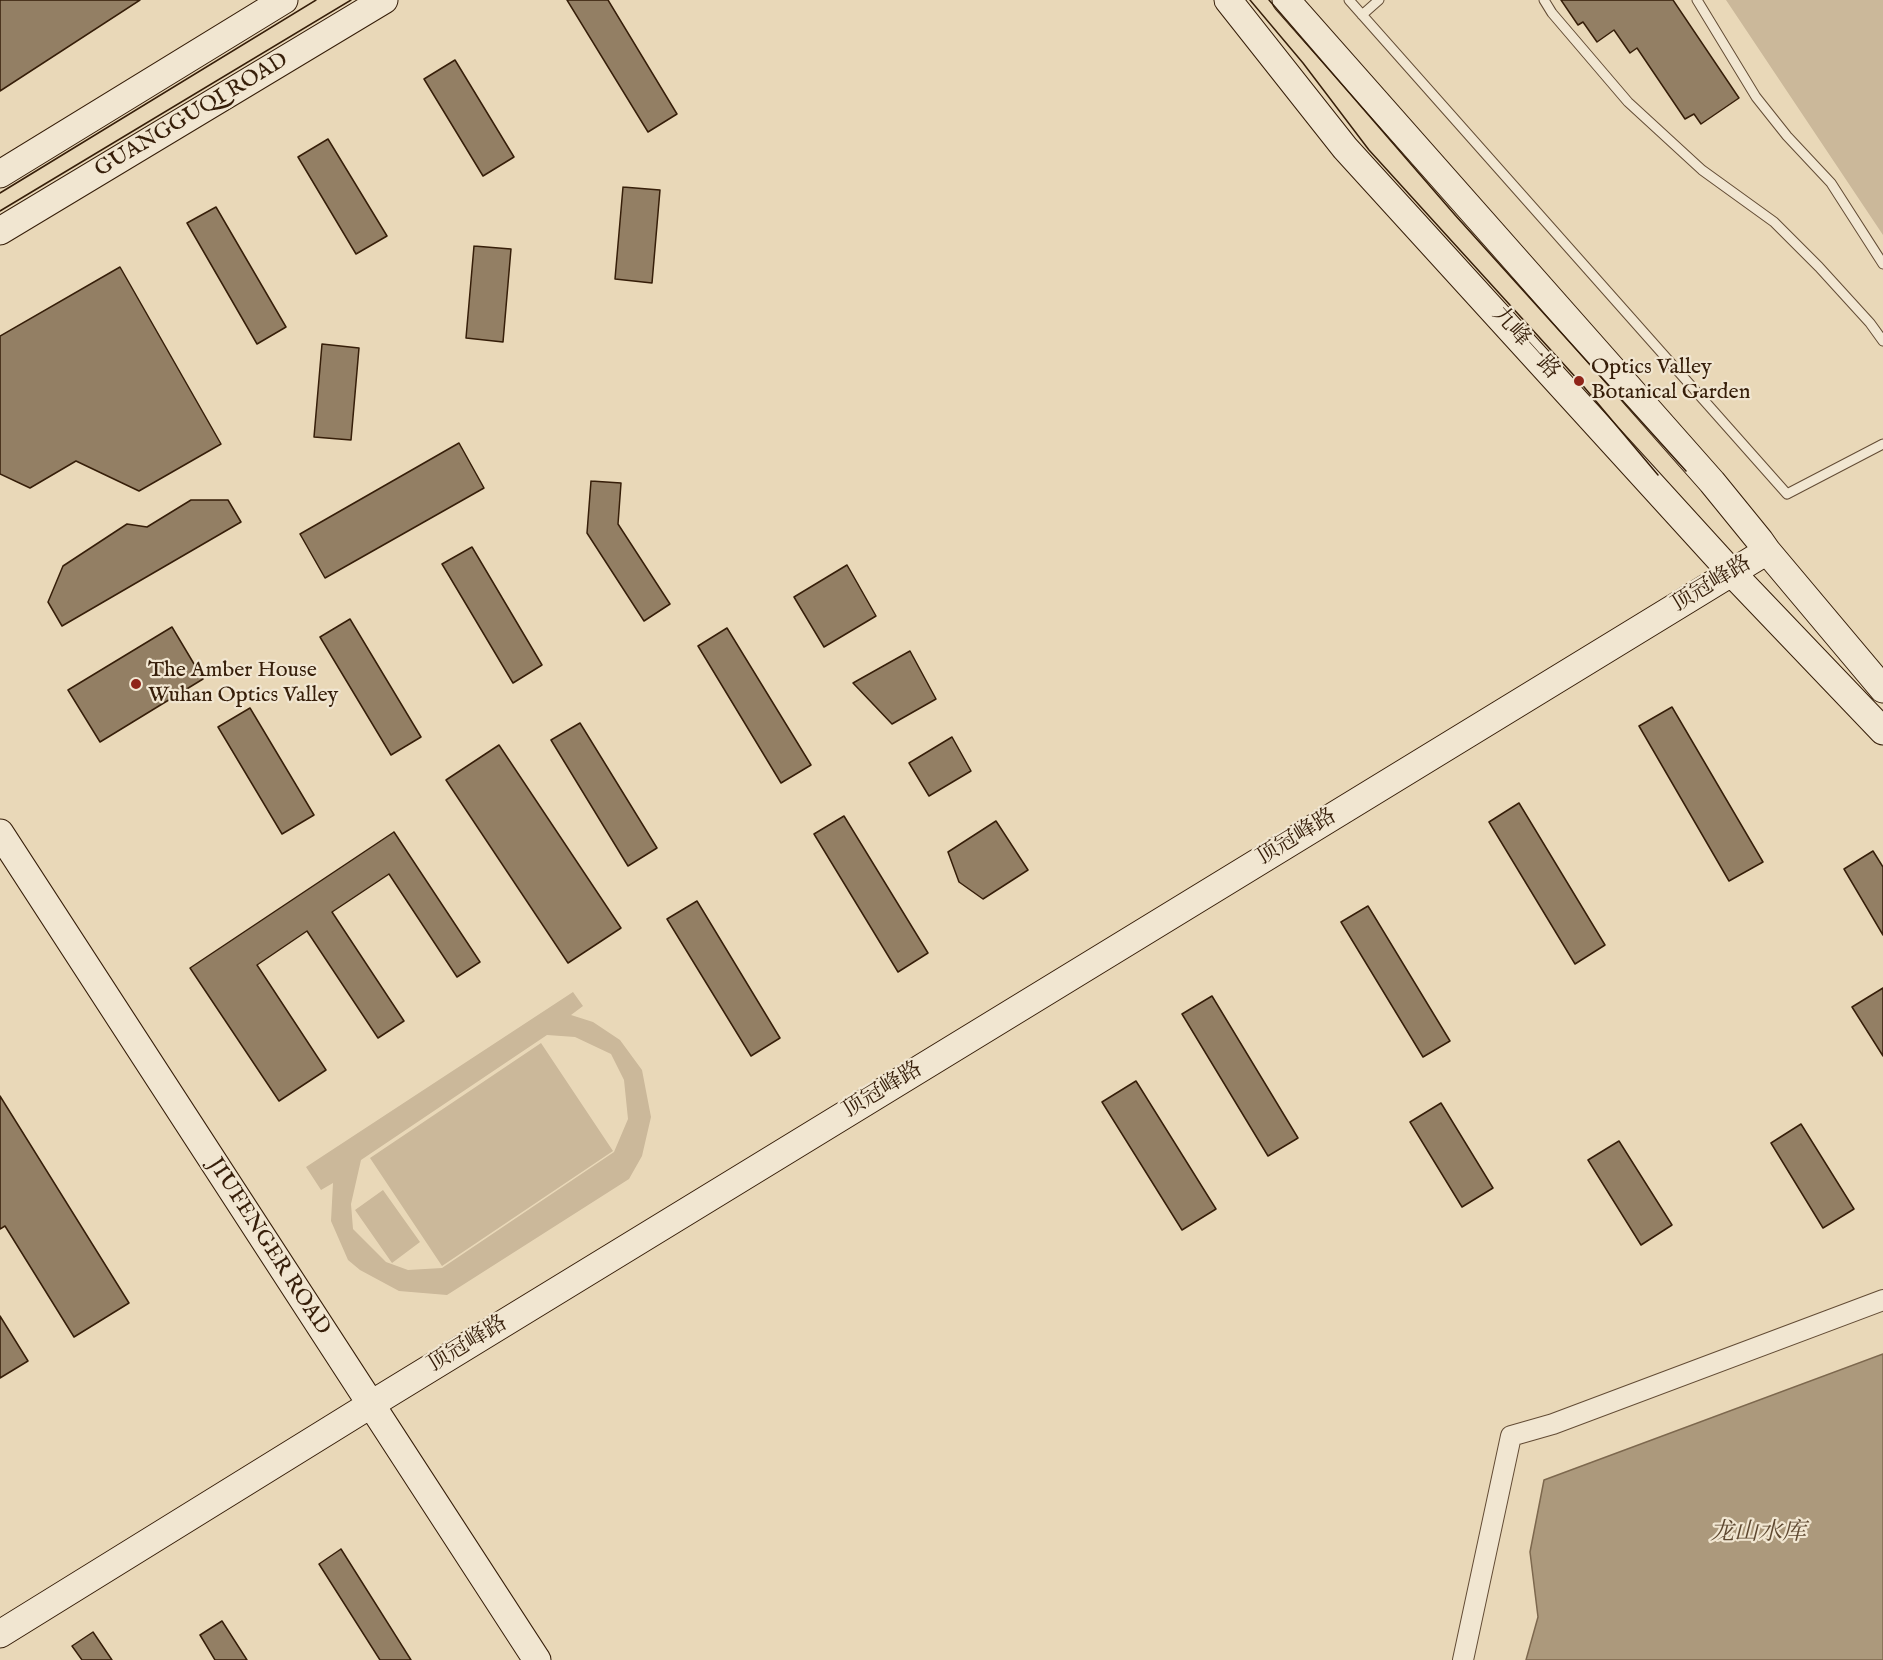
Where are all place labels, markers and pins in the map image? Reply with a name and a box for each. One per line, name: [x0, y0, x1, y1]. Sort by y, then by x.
place label: Optics Valley Botanical Garden: [1591, 355, 1750, 406]
marker: Optics Valley Botanical Garden: [1572, 374, 1586, 388]
place label: The Amber House Wuhan Optics Valley: [148, 658, 338, 710]
marker: The Amber House Wuhan Optics Valley: [129, 677, 143, 691]

